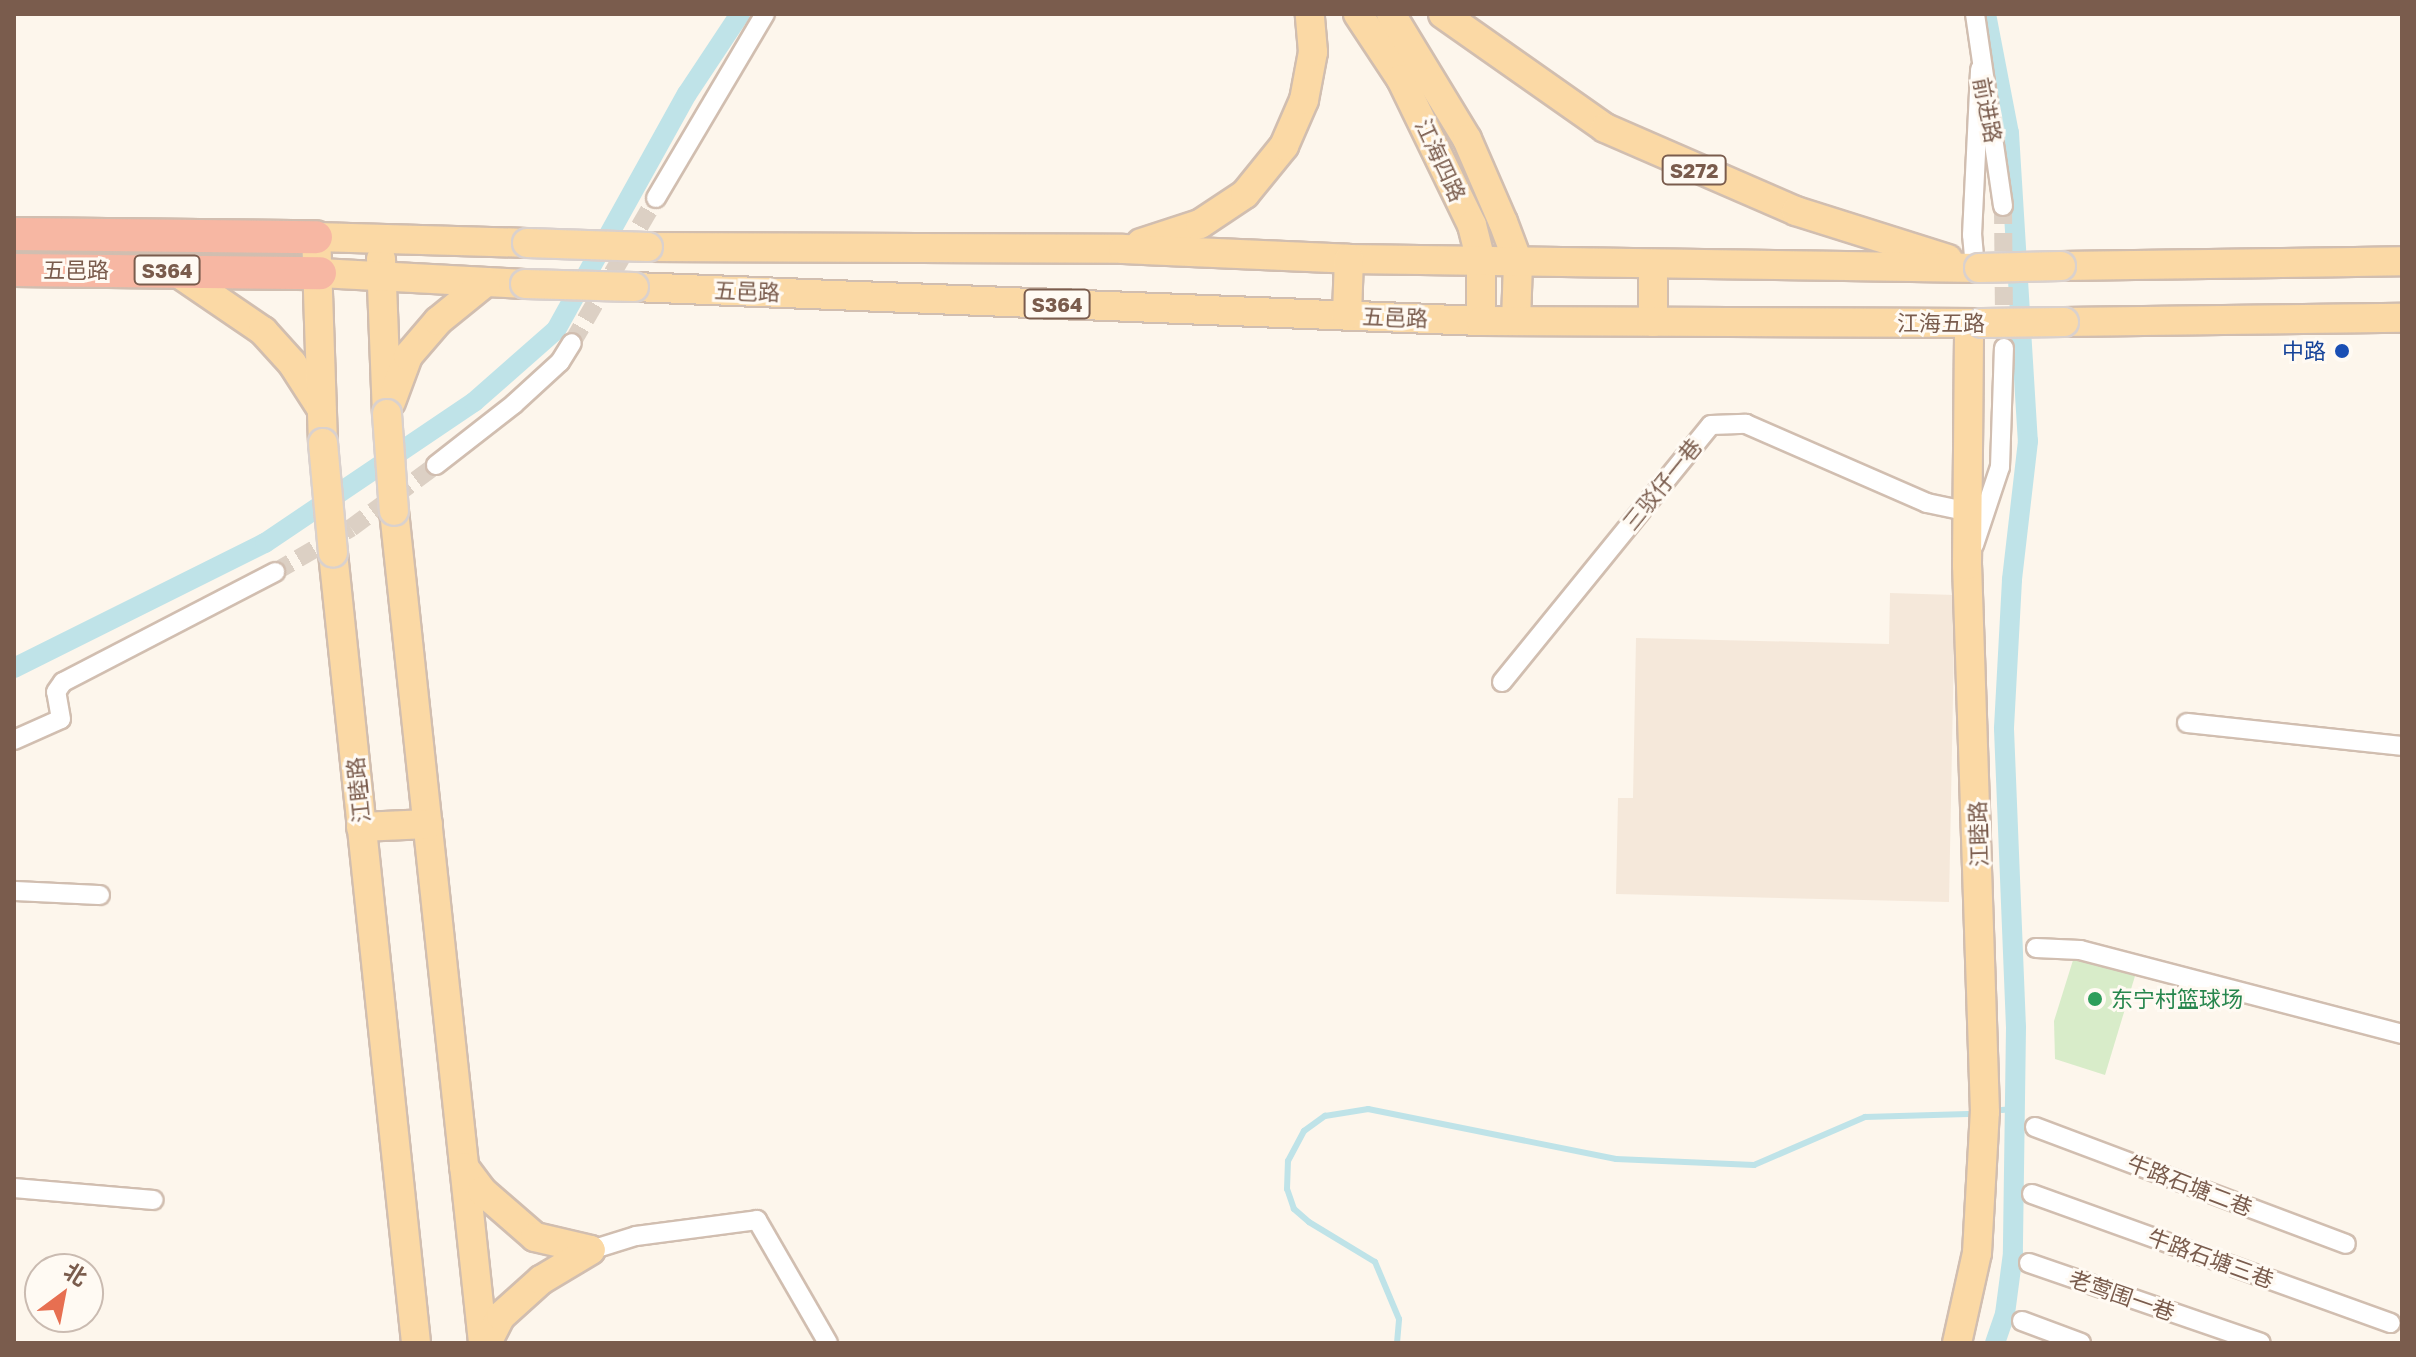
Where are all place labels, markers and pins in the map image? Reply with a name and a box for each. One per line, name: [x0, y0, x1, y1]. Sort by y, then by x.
place label: 中路: [2282, 338, 2326, 364]
marker: 中路: [2333, 342, 2351, 360]
place label: 东宁村篮球场: [2111, 986, 2243, 1012]
marker: 东宁村篮球场: [2086, 990, 2104, 1008]

